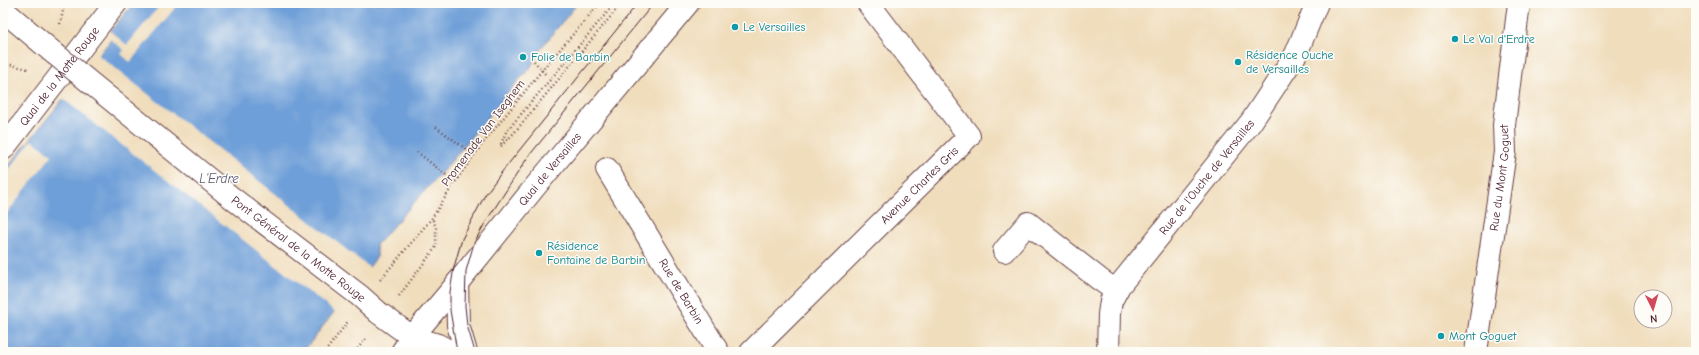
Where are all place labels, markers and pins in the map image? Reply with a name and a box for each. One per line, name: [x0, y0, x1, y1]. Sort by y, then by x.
place label: Le Versailles: [743, 20, 805, 34]
marker: Le Versailles: [730, 22, 740, 32]
place label: Le Val d'Erdre: [1463, 32, 1535, 46]
marker: Le Val d'Erdre: [1450, 34, 1460, 44]
place label: Résidence Ouche de Versailles: [1246, 48, 1334, 76]
place label: Folie de Barbin: [531, 50, 610, 64]
marker: Folie de Barbin: [518, 52, 528, 62]
marker: Résidence Ouche de Versailles: [1233, 57, 1243, 67]
place label: Résidence Fontaine de Barbin: [547, 239, 645, 267]
marker: Résidence Fontaine de Barbin: [534, 248, 544, 258]
place label: Mont Goguet: [1449, 329, 1517, 343]
marker: Mont Goguet: [1436, 331, 1446, 341]

